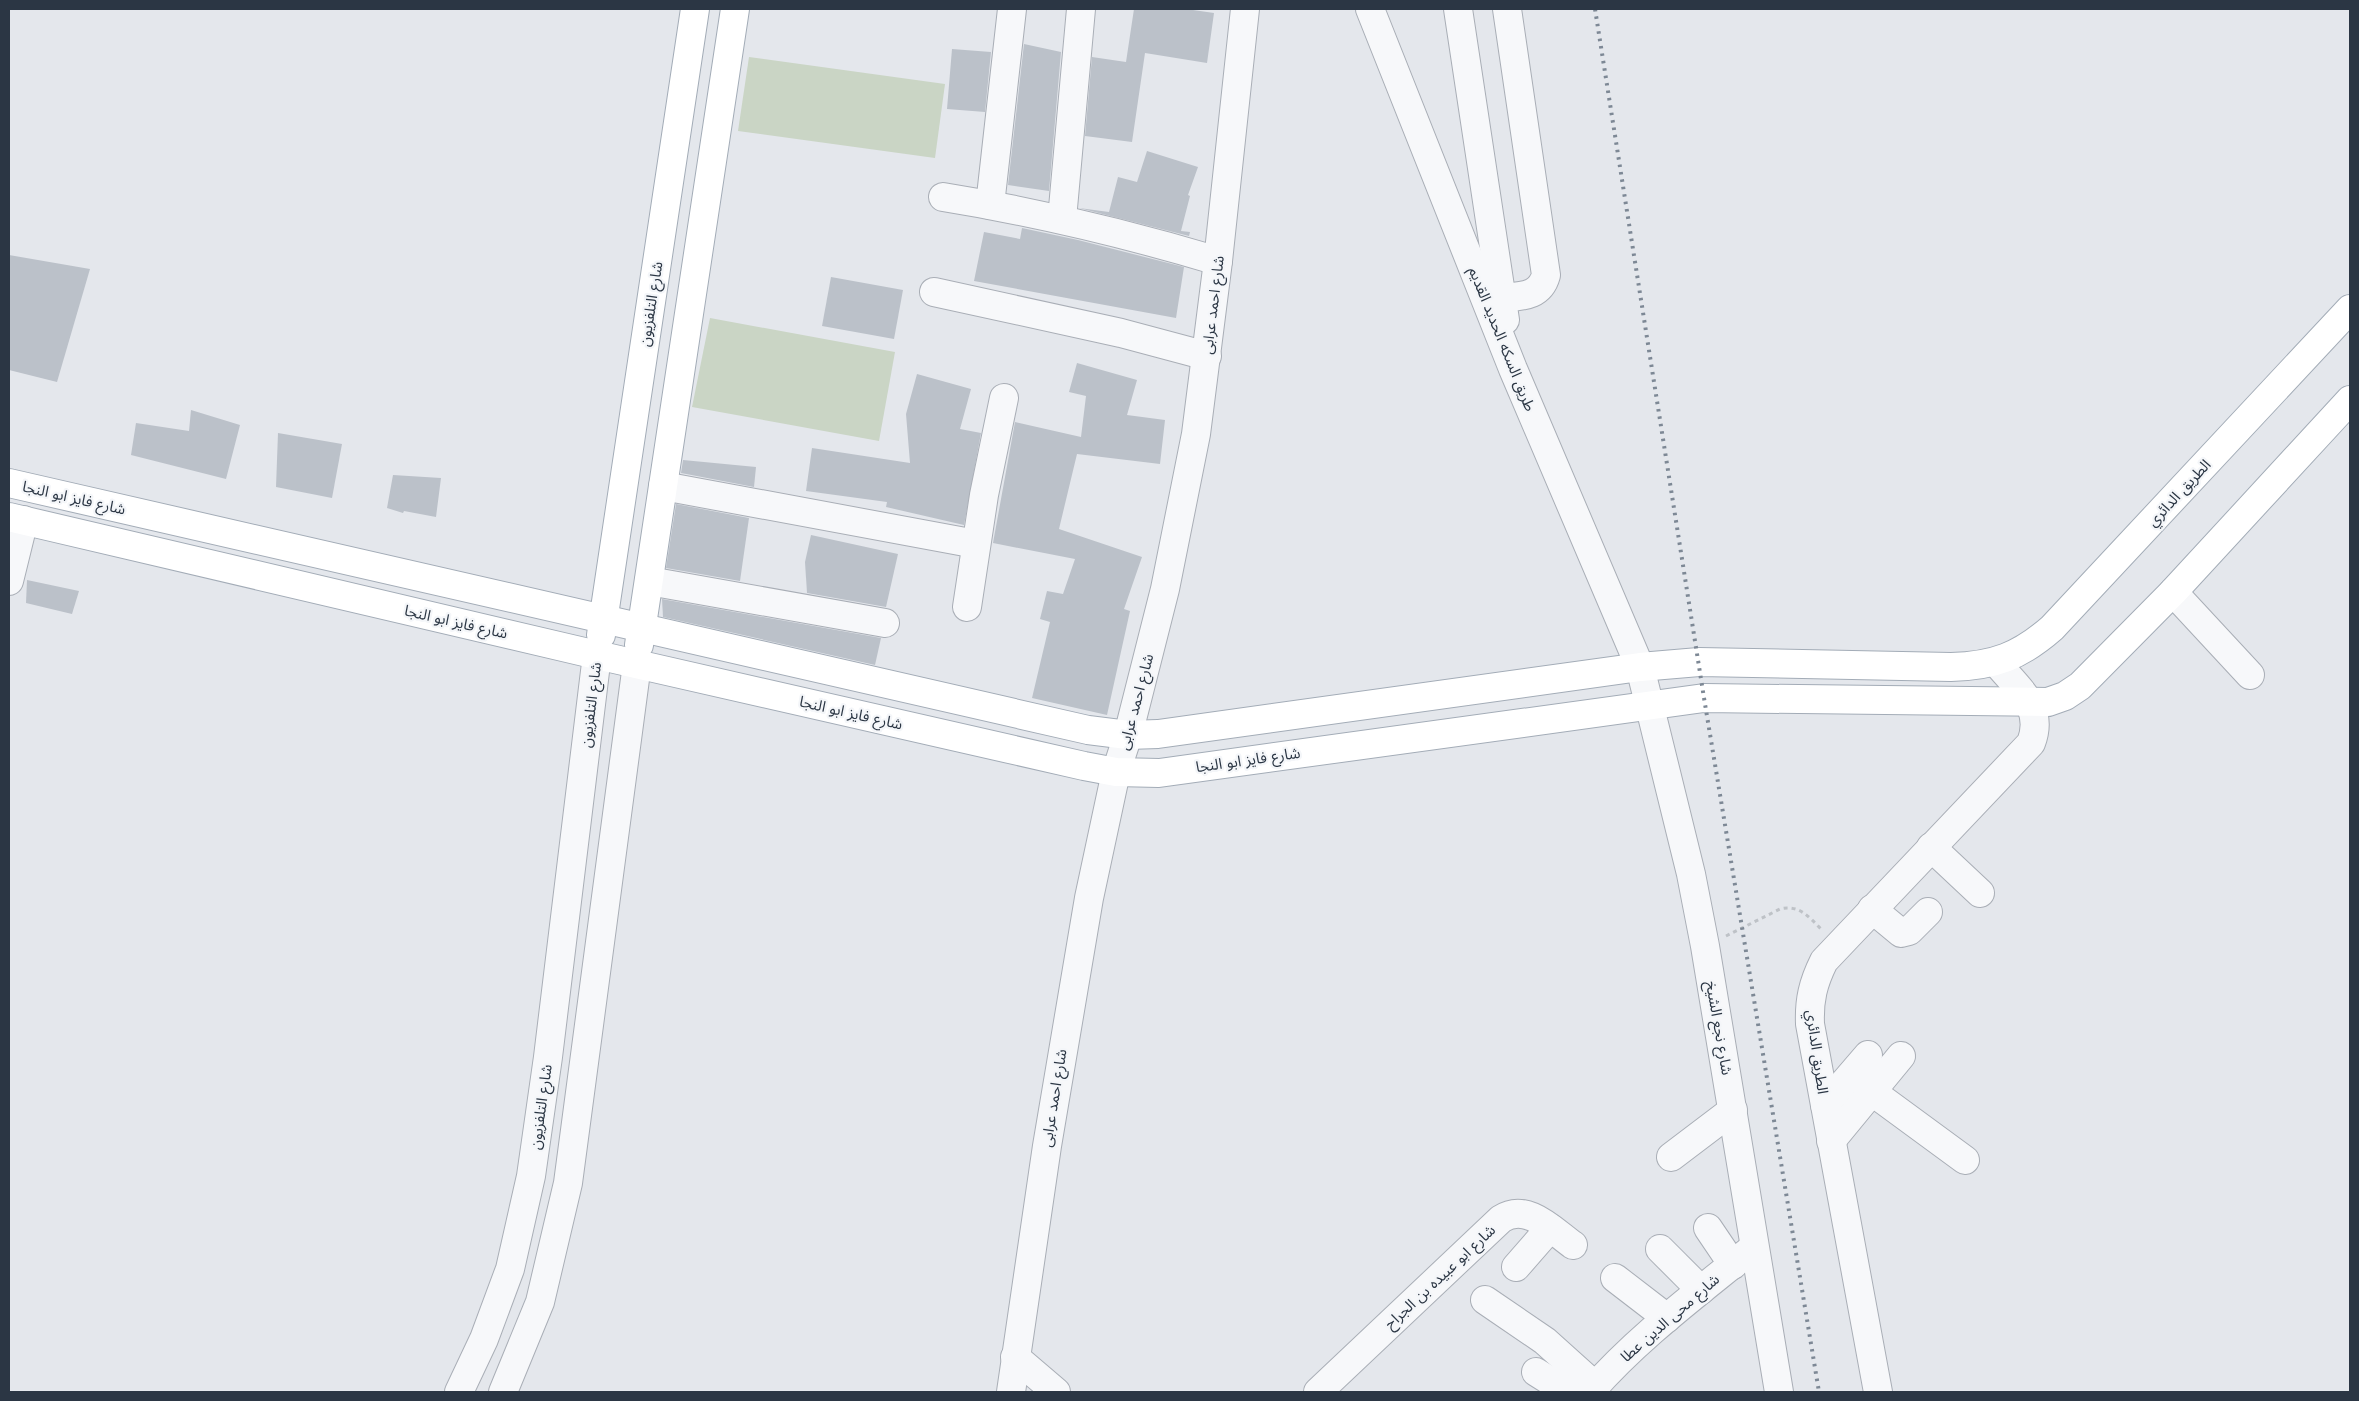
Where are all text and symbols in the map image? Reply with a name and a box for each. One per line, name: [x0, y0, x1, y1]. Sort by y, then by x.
street label: شارع احمد عرابى: [1196, 254, 1231, 356]
street label: شارع التلفزيون: [633, 260, 670, 348]
street label: طريق السكه الحديد القديم: [1463, 263, 1541, 415]
street label: الطريق الدائري: [2142, 454, 2216, 532]
street label: شارع فايز ابو النجا: [20, 475, 128, 522]
street label: شارع فايز ابو النجا: [402, 599, 510, 646]
street label: شارع احمد عرابى: [1113, 651, 1160, 753]
street label: شارع التلفزيون: [575, 661, 608, 749]
street label: شارع فايز ابو النجا: [797, 690, 905, 737]
street label: شارع فايز ابو النجا: [1194, 742, 1302, 779]
street label: شارع نجع الشيخ: [1699, 979, 1738, 1077]
street label: الطريق الدائري: [1800, 1008, 1834, 1096]
street label: شارع احمد عرابى: [1035, 1047, 1074, 1149]
street label: شارع التلفزيون: [524, 1063, 559, 1151]
street label: شارع ابو عبيده بن الجراح: [1379, 1219, 1501, 1335]
street label: شارع محى الدين عطا: [1616, 1269, 1725, 1368]

